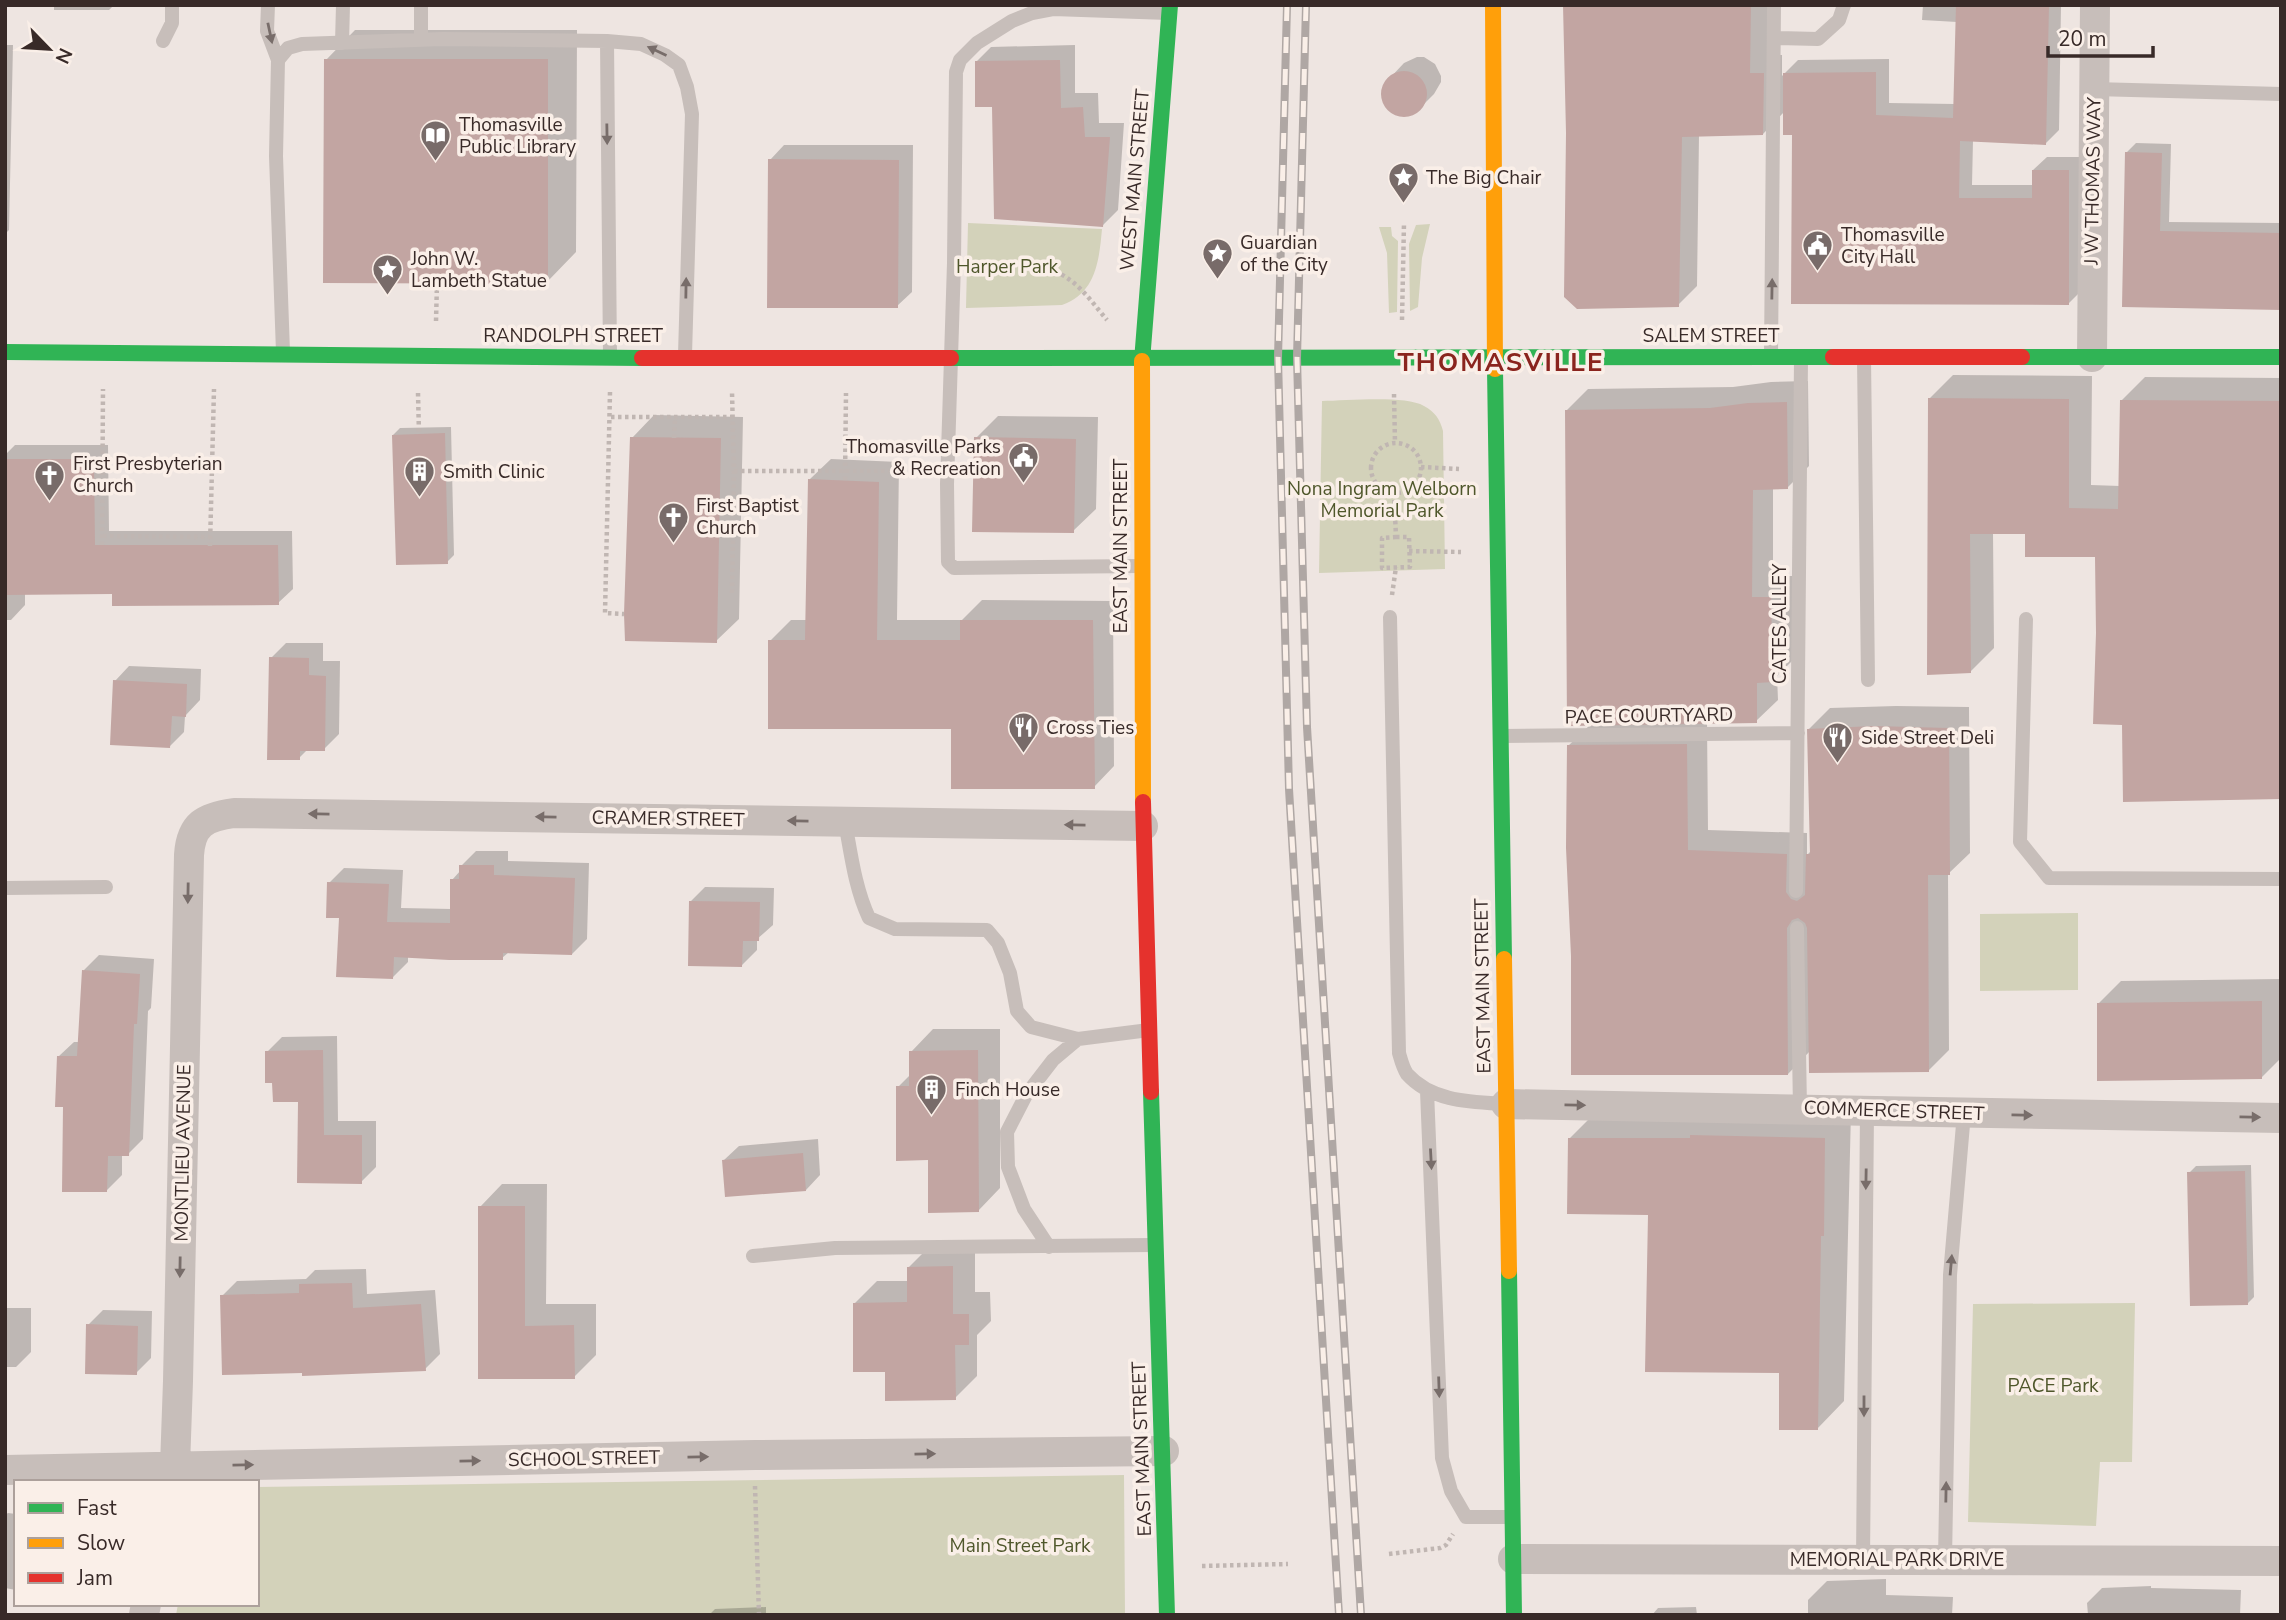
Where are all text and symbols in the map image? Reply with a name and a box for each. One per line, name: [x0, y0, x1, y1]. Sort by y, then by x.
north arrow: [14, 14, 84, 84]
scale bar: [2048, 14, 2153, 58]
one-way arrow: [265, 22, 276, 44]
text: 20 m: [2058, 25, 2107, 53]
text: N: [49, 44, 78, 68]
one-way arrow: [647, 45, 667, 57]
street label: WEST MAIN STREET: [1114, 87, 1156, 272]
street label: J W THOMAS WAY: [2079, 96, 2107, 266]
place label: Thomasville Public Library: [459, 112, 576, 160]
library icon: Thomasville Public Library: [419, 119, 453, 163]
one-way arrow: [602, 123, 613, 145]
place icon: The Big Chair: [1386, 161, 1420, 205]
place label: The Big Chair: [1426, 165, 1542, 191]
place label: Thomasville City Hall: [1841, 222, 1945, 270]
public building icon: Thomasville City Hall: [1801, 229, 1835, 273]
place label: Guardian of the City: [1240, 230, 1328, 278]
place icon: Guardian of the City: [1200, 237, 1234, 281]
place label: John W. Lambeth Statue: [410, 246, 547, 294]
place icon: John W. Lambeth Statue: [371, 253, 405, 297]
park label: Harper Park: [956, 254, 1059, 280]
one-way arrow: [680, 277, 692, 299]
one-way arrow: [1766, 278, 1777, 300]
street label: RANDOLPH STREET: [483, 323, 663, 349]
street label: SALEM STREET: [1643, 323, 1780, 349]
district label: THOMASVILLE: [1397, 345, 1605, 380]
place label: Thomasville Parks & Recreation: [846, 434, 1001, 482]
public building icon: Thomasville Parks & Recreation: [1007, 441, 1041, 485]
place label: First Presbyterian Church: [73, 451, 223, 499]
building icon: Smith Clinic: [403, 455, 437, 499]
church icon: First Presbyterian Church: [33, 458, 67, 502]
street label: EAST MAIN STREET: [1108, 458, 1134, 634]
place label: Smith Clinic: [443, 459, 545, 485]
park label: Nona Ingram Welborn Memorial Park: [1287, 476, 1477, 524]
place label: First Baptist Church: [696, 493, 799, 541]
church icon: First Baptist Church: [656, 500, 690, 544]
street label: CATES ALLEY: [1767, 563, 1793, 684]
street label: PACE COURTYARD: [1565, 702, 1733, 730]
restaurant icon: Cross Ties: [1006, 711, 1040, 755]
place label: Cross Ties: [1046, 715, 1134, 741]
restaurant icon: Side Street Deli: [1821, 721, 1855, 765]
place label: Side Street Deli: [1861, 725, 1994, 751]
street label: CRAMER STREET: [591, 805, 745, 833]
one-way arrow: [307, 808, 329, 820]
one-way arrow: [535, 812, 557, 823]
one-way arrow: [787, 815, 809, 827]
one-way arrow: [1063, 819, 1085, 831]
one-way arrow: [182, 882, 194, 904]
street label: EAST MAIN STREET: [1468, 898, 1498, 1074]
street label: MONTLIEU AVENUE: [168, 1064, 198, 1242]
building icon: Finch House: [915, 1073, 949, 1117]
place label: Finch House: [955, 1077, 1060, 1103]
street label: COMMERCE STREET: [1803, 1095, 1985, 1127]
one-way arrow: [1564, 1099, 1586, 1111]
one-way arrow: [2012, 1109, 2034, 1121]
one-way arrow: [2239, 1111, 2261, 1123]
one-way arrow: [1425, 1148, 1436, 1170]
one-way arrow: [1860, 1168, 1872, 1190]
one-way arrow: [1946, 1253, 1957, 1275]
one-way arrow: [175, 1257, 186, 1279]
street label: EAST MAIN STREET: [1126, 1361, 1158, 1537]
park label: PACE Park: [2008, 1373, 2099, 1399]
one-way arrow: [1434, 1376, 1445, 1398]
one-way arrow: [1858, 1396, 1870, 1418]
street label: SCHOOL STREET: [508, 1445, 661, 1473]
one-way arrow: [914, 1448, 936, 1460]
one-way arrow: [687, 1451, 709, 1462]
one-way arrow: [460, 1455, 482, 1467]
one-way arrow: [232, 1459, 254, 1471]
legend: [14, 1480, 259, 1606]
one-way arrow: [1940, 1481, 1952, 1503]
text: Fast: [77, 1494, 117, 1522]
text: Slow: [77, 1529, 126, 1557]
park label: Main Street Park: [949, 1533, 1091, 1559]
street label: MEMORIAL PARK DRIVE: [1790, 1547, 2004, 1573]
text: Jam: [76, 1564, 113, 1592]

